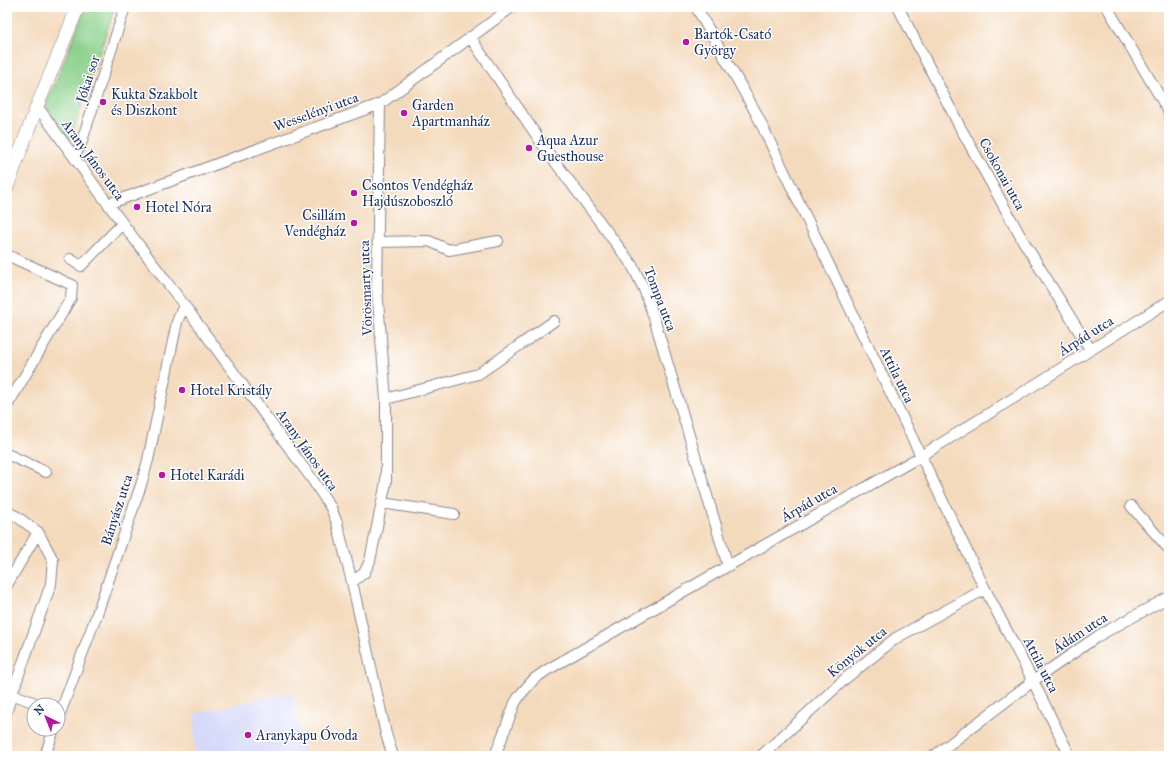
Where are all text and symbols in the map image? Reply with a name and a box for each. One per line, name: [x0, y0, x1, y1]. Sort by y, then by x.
place label: Bartók-Csató György: [694, 26, 771, 59]
marker: Bartók-Csató György: [681, 37, 691, 47]
street label: Jókai sor: [72, 52, 105, 107]
place label: Kukta Szakbolt és Diszkont: [111, 86, 198, 119]
street label: Wesselényi utca: [271, 89, 361, 135]
marker: Kukta Szakbolt és Diszkont: [98, 97, 108, 107]
place label: Garden Apartmanház: [411, 97, 490, 130]
marker: Garden Apartmanház: [399, 108, 409, 118]
street label: Arany János utca: [57, 115, 128, 204]
place label: Aqua Azur Guesthouse: [536, 132, 604, 165]
street label: Csokonai utca: [975, 135, 1029, 213]
marker: Aqua Azur Guesthouse: [524, 143, 534, 153]
place label: Csontos Vendégház Hajdúszoboszló: [362, 177, 474, 210]
marker: Csontos Vendégház Hajdúszoboszló: [349, 188, 359, 198]
place label: Hotel Nóra: [145, 199, 212, 216]
marker: Hotel Nóra: [132, 202, 142, 212]
place label: Csillám Vendégház: [283, 207, 347, 240]
marker: Csillám Vendégház: [349, 218, 359, 228]
street label: Vörösmarty utca: [356, 240, 376, 337]
street label: Tompa utca: [640, 264, 680, 334]
street label: Árpád utca: [1053, 311, 1117, 360]
street label: Attila utca: [876, 343, 918, 406]
place label: Hotel Kristály: [190, 382, 272, 399]
marker: Hotel Kristály: [177, 385, 187, 395]
street label: Arany János utca: [271, 405, 341, 495]
place label: Hotel Karádi: [170, 467, 245, 484]
marker: Hotel Karádi: [157, 470, 167, 480]
street label: Bányász utca: [98, 472, 137, 548]
street label: Árpád utca: [776, 478, 840, 526]
street label: Ádám utca: [1048, 607, 1110, 657]
street label: Könyök utca: [824, 623, 890, 681]
street label: Attila utca: [1019, 634, 1062, 696]
north arrow: [26, 697, 66, 737]
text: N: [32, 702, 48, 718]
place label: Aranykapu Óvoda: [255, 725, 358, 744]
marker: Aranykapu Óvoda: [243, 730, 253, 740]

